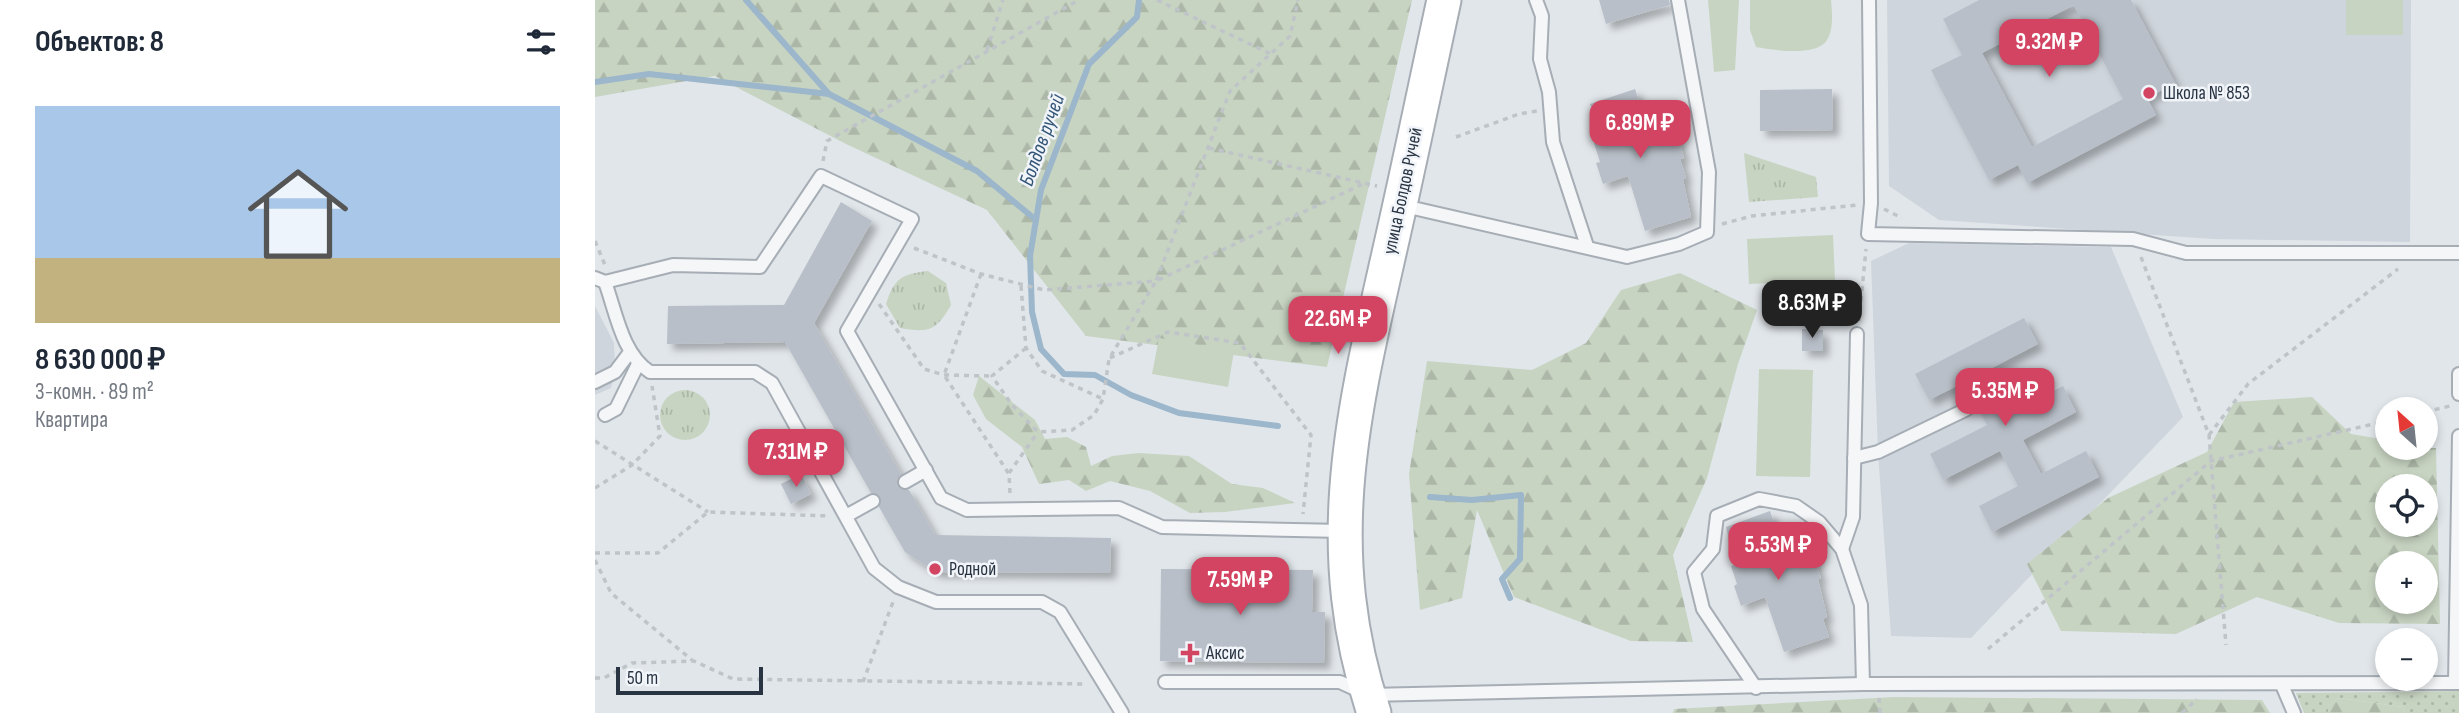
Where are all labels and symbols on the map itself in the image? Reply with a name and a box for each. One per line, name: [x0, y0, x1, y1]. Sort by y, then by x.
pin: 9.32M ₽: [1984, 20, 2114, 79]
place label: Школа № 853: [2163, 82, 2250, 105]
marker: Школа № 853: [2141, 85, 2157, 101]
water label: Болдов ручей: [1014, 90, 1070, 189]
pin: 6.89M ₽: [1575, 100, 1705, 160]
street label: улица Болдов Ручей: [1378, 125, 1428, 257]
pin: 8.63M ₽: [1747, 280, 1877, 340]
pin: 22.6M ₽: [1273, 296, 1403, 356]
pin: 5.35M ₽: [1940, 368, 2070, 428]
north arrow: [2375, 397, 2438, 460]
pin: 7.31M ₽: [731, 430, 861, 489]
pin: 5.53M ₽: [1713, 522, 1843, 582]
place label: Родной: [949, 558, 996, 581]
pin: 7.59M ₽: [1175, 558, 1305, 617]
marker: Родной: [927, 561, 943, 577]
place label: Аксис: [1205, 642, 1244, 665]
marker: Аксис: [1180, 643, 1200, 663]
scale bar: [616, 664, 763, 696]

